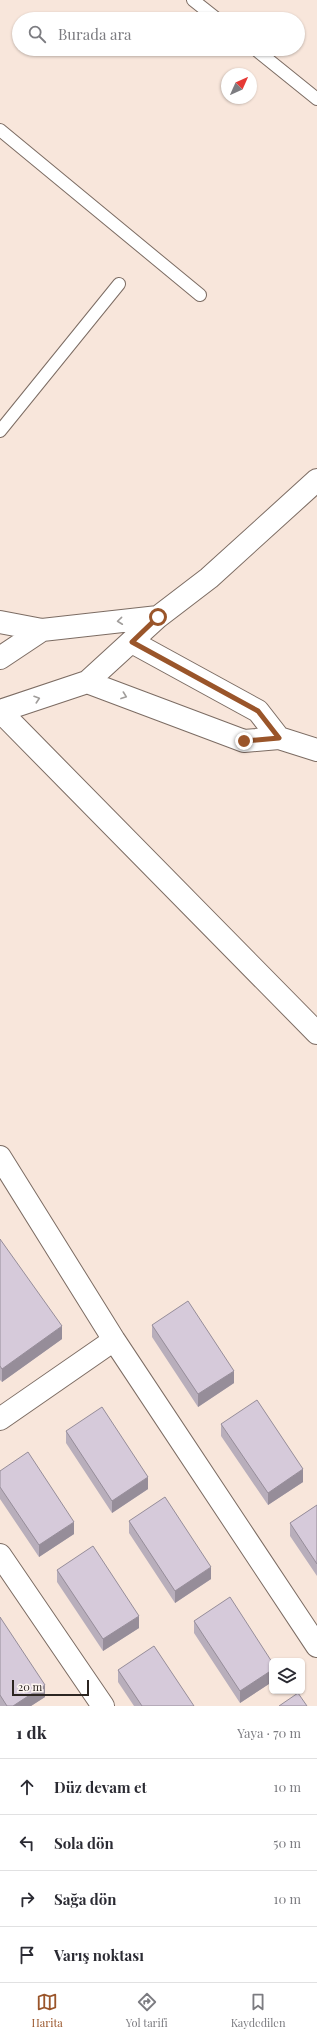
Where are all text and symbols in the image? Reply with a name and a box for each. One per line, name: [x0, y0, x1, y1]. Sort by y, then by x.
search box: [12, 12, 305, 56]
icon: search: [26, 23, 48, 45]
text: Burada ara: [58, 24, 132, 44]
north arrow: [221, 68, 257, 104]
route start: [149, 608, 167, 626]
one-way arrow: [116, 616, 123, 625]
one-way arrow: [120, 692, 127, 700]
one-way arrow: [33, 695, 40, 704]
route end: [235, 732, 253, 750]
map controls: [269, 1658, 305, 1694]
button: layers: [269, 1658, 305, 1694]
scale bar: [12, 1678, 89, 1697]
text: 20 m: [18, 1679, 42, 1694]
text: 1 dk: [16, 1721, 47, 1743]
text: Yaya · 70 m: [237, 1724, 301, 1741]
icon: ahead: [16, 1776, 38, 1798]
text: Düz devam et: [54, 1777, 147, 1797]
text: 10 m: [274, 1778, 301, 1795]
icon: left: [16, 1832, 38, 1854]
text: Sola dön: [54, 1833, 114, 1853]
text: 50 m: [273, 1834, 301, 1851]
icon: right: [16, 1888, 38, 1910]
text: Sağa dön: [54, 1889, 117, 1909]
text: 10 m: [274, 1890, 301, 1907]
icon: arrive: [16, 1944, 38, 1966]
text: Varış noktası: [54, 1945, 144, 1965]
tab: Harita: [32, 1991, 63, 2030]
tab: Yol tarifi: [126, 1991, 168, 2030]
tab: Kaydedilen: [231, 1991, 285, 2030]

